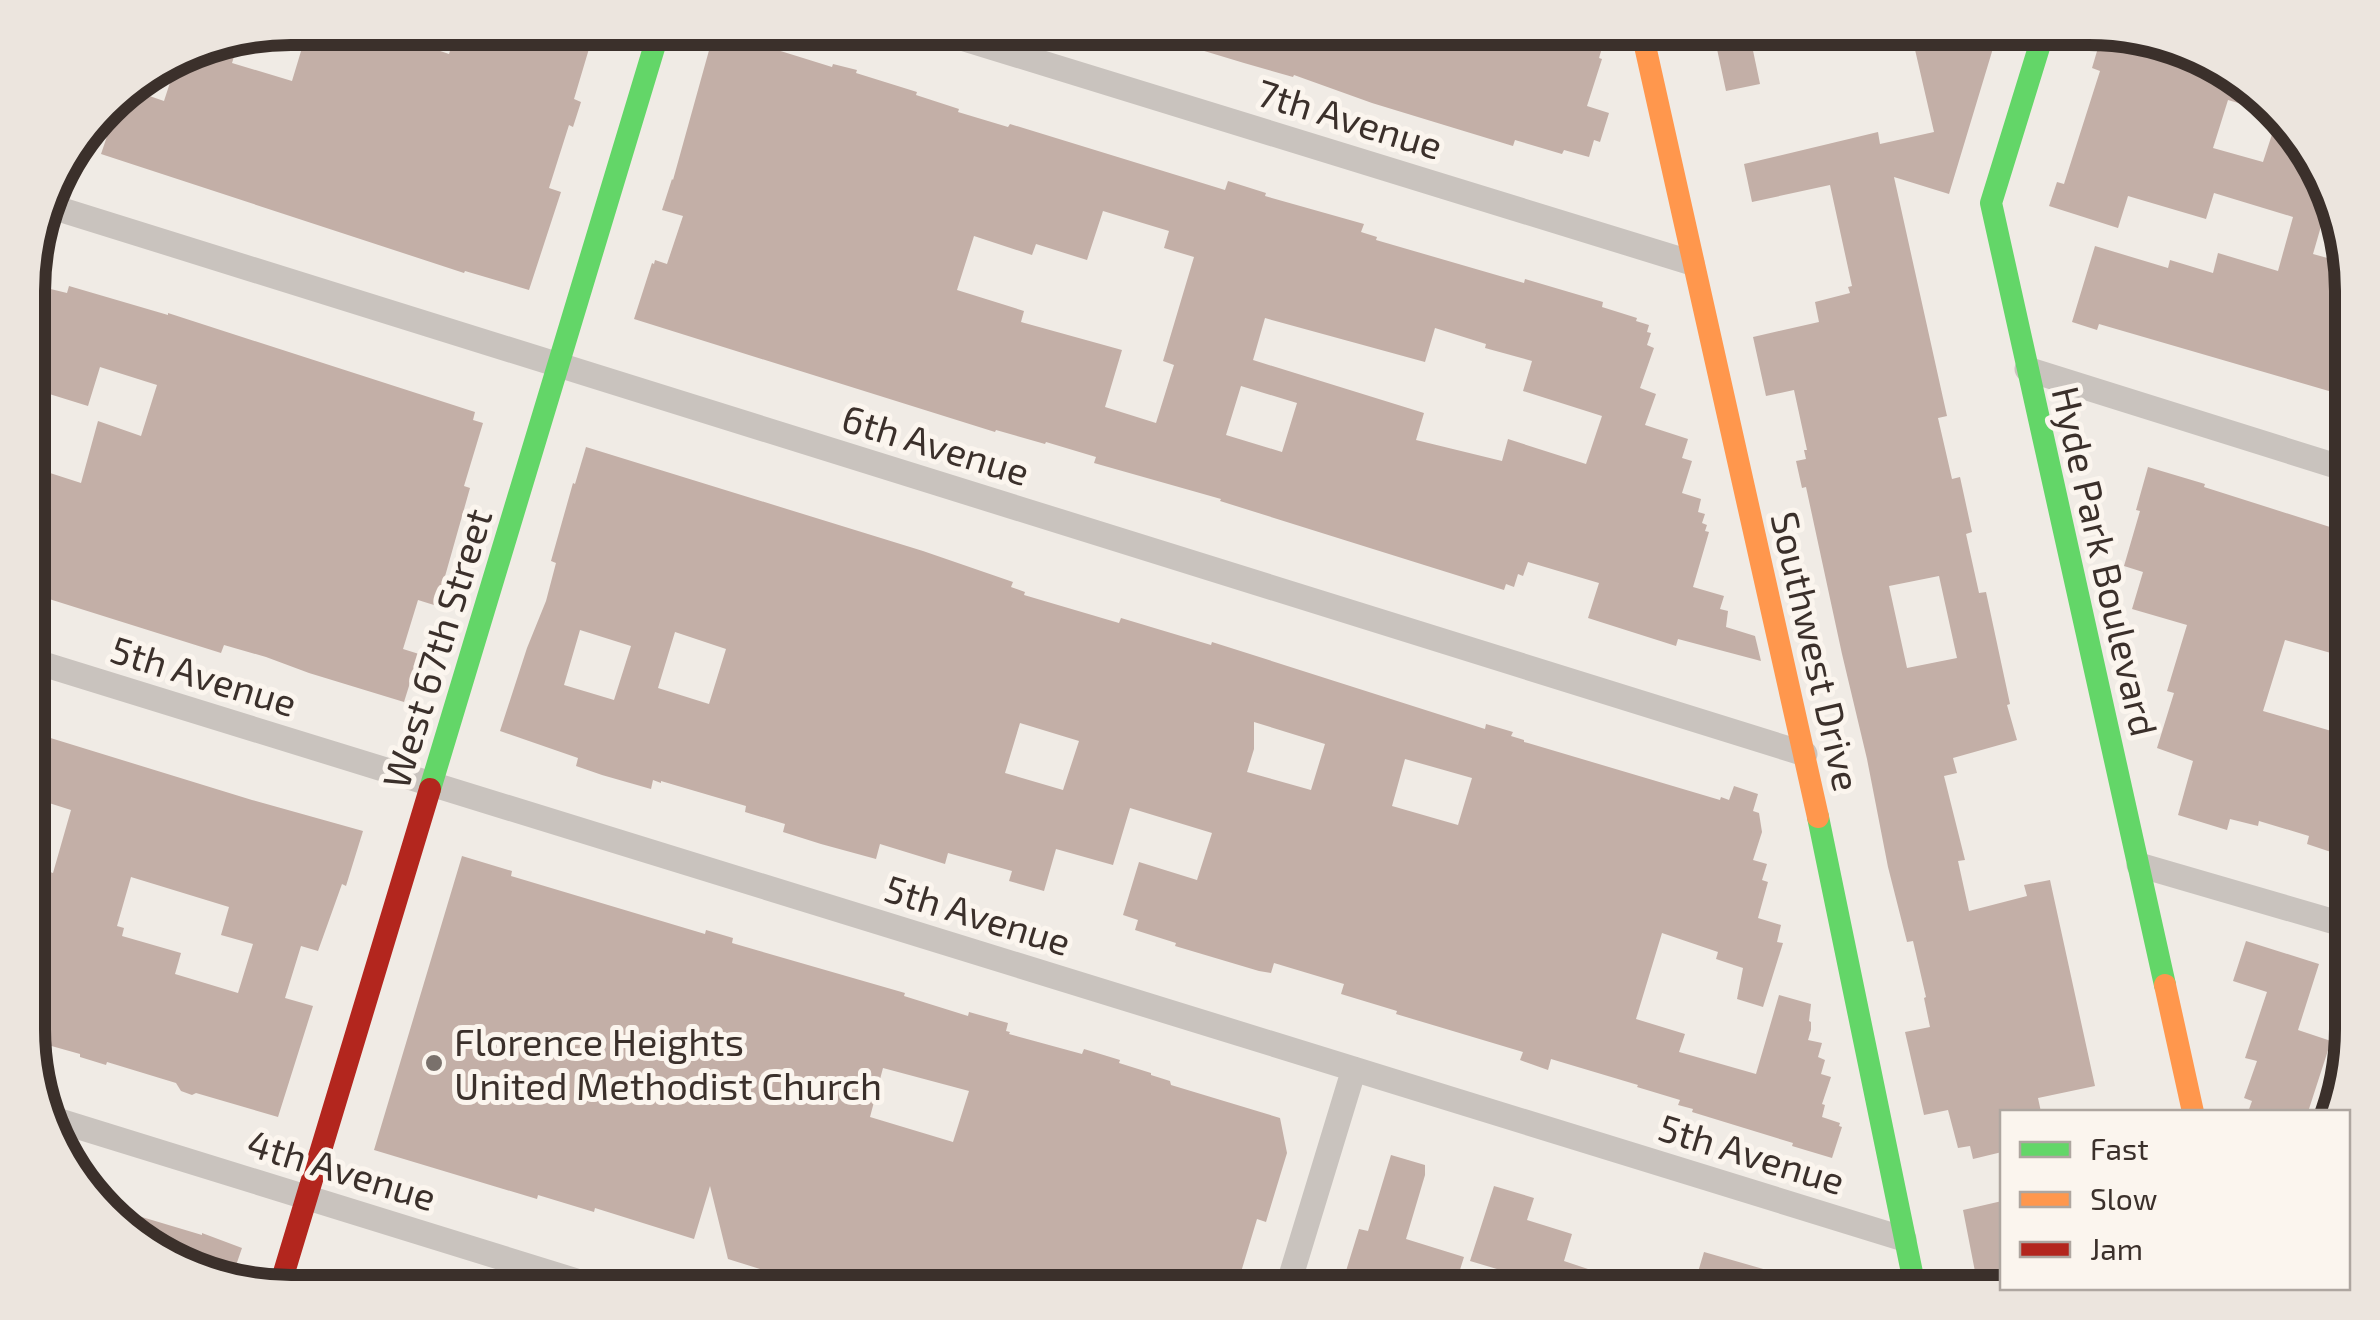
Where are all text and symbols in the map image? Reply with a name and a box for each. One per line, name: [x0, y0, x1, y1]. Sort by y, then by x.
street label: 7th Avenue: [1252, 68, 1448, 168]
street label: Hyde Park Boulevard: [2043, 382, 2169, 740]
street label: 6th Avenue: [837, 394, 1035, 494]
street label: West 67th Street: [372, 503, 500, 793]
street label: Southwest Drive: [1763, 507, 1871, 795]
street label: 5th Avenue: [106, 625, 302, 725]
street label: 5th Avenue: [880, 864, 1076, 964]
place label: Florence Heights United Methodist Church: [454, 1018, 882, 1108]
marker: Florence Heights United Methodist Church: [423, 1052, 445, 1074]
street label: 5th Avenue: [1654, 1103, 1850, 1203]
legend: [2000, 1110, 2350, 1290]
street label: 4th Avenue: [242, 1119, 442, 1219]
text: Fast: [2090, 1130, 2149, 1166]
text: Slow: [2090, 1180, 2157, 1216]
text: Jam: [2090, 1230, 2143, 1266]

